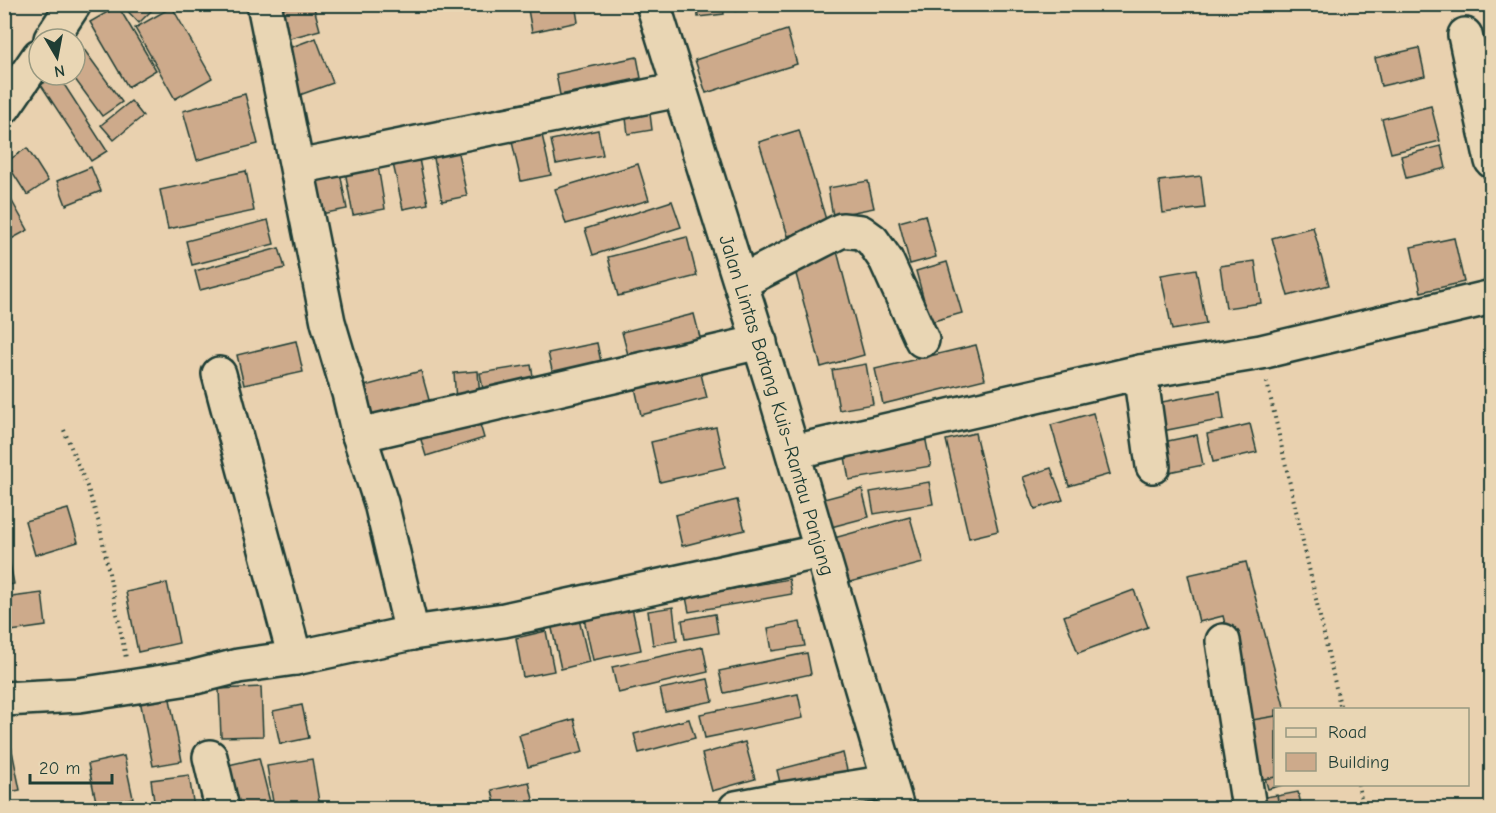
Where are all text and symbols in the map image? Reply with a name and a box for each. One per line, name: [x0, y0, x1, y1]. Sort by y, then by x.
north arrow: [27, 27, 87, 87]
text: N: [53, 61, 66, 81]
street label: Jalan Lintas Batang Kuis–Rantau Panjang: [714, 232, 839, 578]
legend: [1274, 708, 1469, 786]
text: Road: [1328, 722, 1367, 743]
scale bar: [30, 747, 112, 785]
text: Building: [1328, 752, 1390, 773]
text: 20 m: [39, 758, 80, 779]

